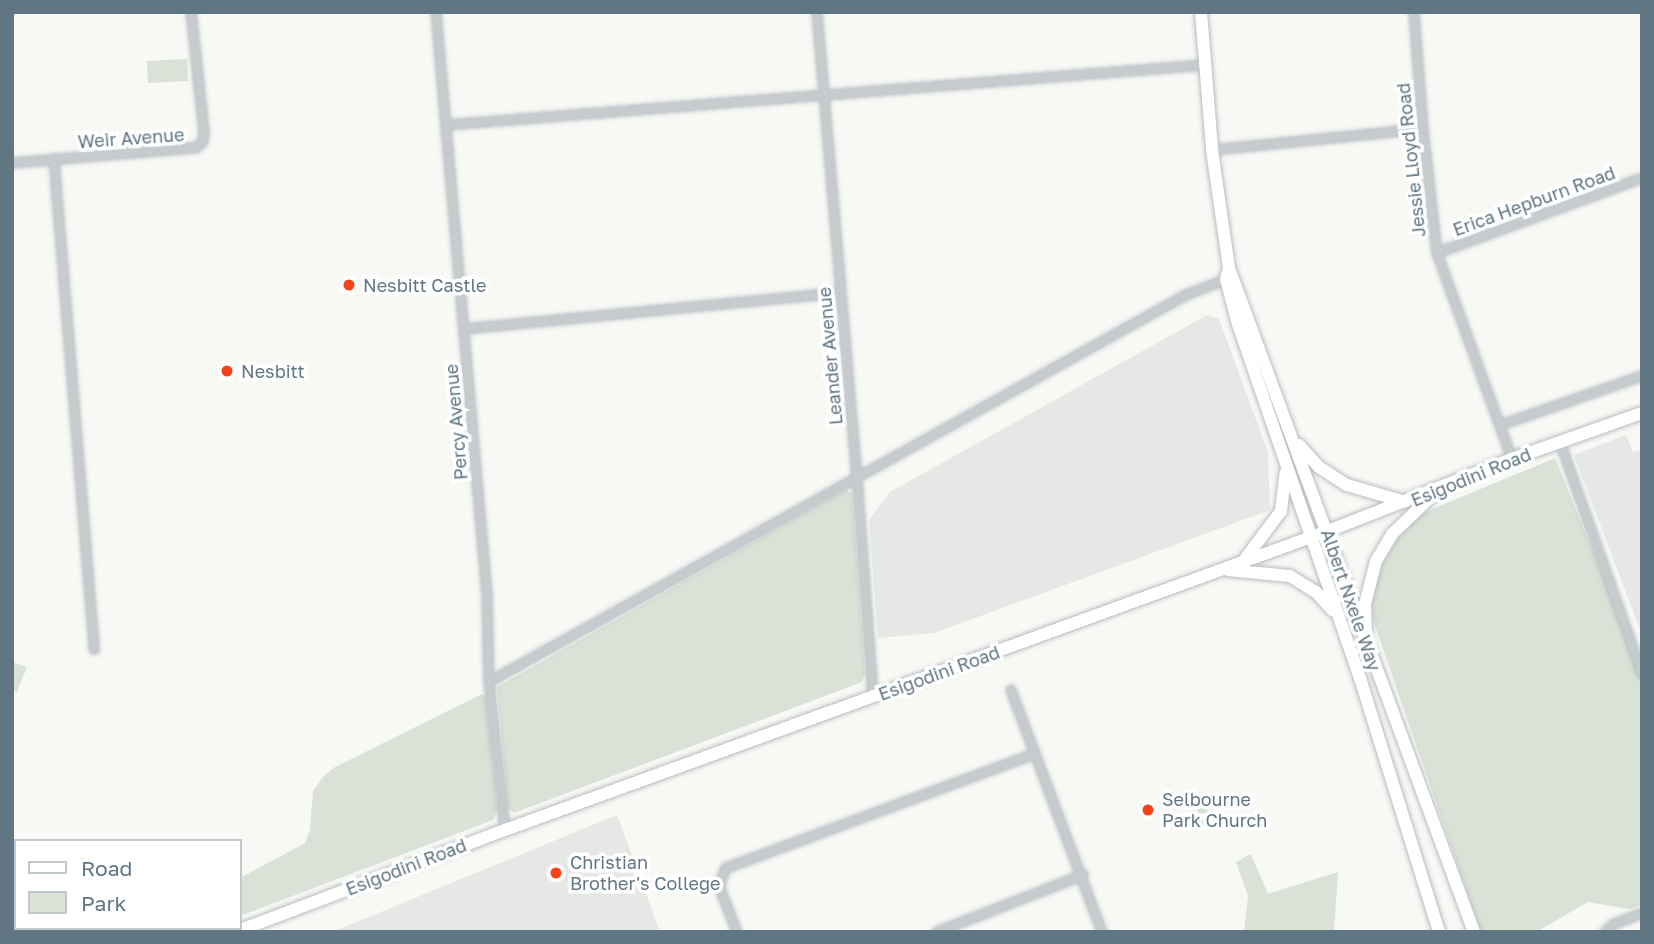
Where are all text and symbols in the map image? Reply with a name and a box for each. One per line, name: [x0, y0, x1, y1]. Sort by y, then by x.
street label: Jessie Lloyd Road: [1392, 82, 1430, 238]
street label: Weir Avenue: [77, 123, 185, 153]
street label: Erica Hepburn Road: [1450, 162, 1618, 240]
place label: Nesbitt Castle: [363, 274, 486, 296]
marker: Nesbitt Castle: [341, 277, 357, 293]
street label: Leander Avenue: [813, 286, 847, 426]
place label: Nesbitt: [241, 360, 305, 382]
marker: Nesbitt: [219, 363, 235, 379]
street label: Percy Avenue: [440, 363, 472, 481]
street label: Esigodini Road: [1408, 443, 1534, 511]
street label: Albert Nxele Way: [1317, 526, 1385, 674]
street label: Esigodini Road: [875, 641, 1003, 705]
place label: Selbourne Park Church: [1162, 789, 1267, 832]
marker: Selbourne Park Church: [1140, 802, 1156, 818]
street label: Esigodini Road: [343, 834, 469, 900]
legend: [14, 839, 242, 930]
place label: Christian Brother's College: [570, 852, 720, 894]
text: Road: [81, 855, 132, 881]
marker: Christian Brother's College: [548, 865, 564, 881]
text: Park: [81, 890, 126, 916]

